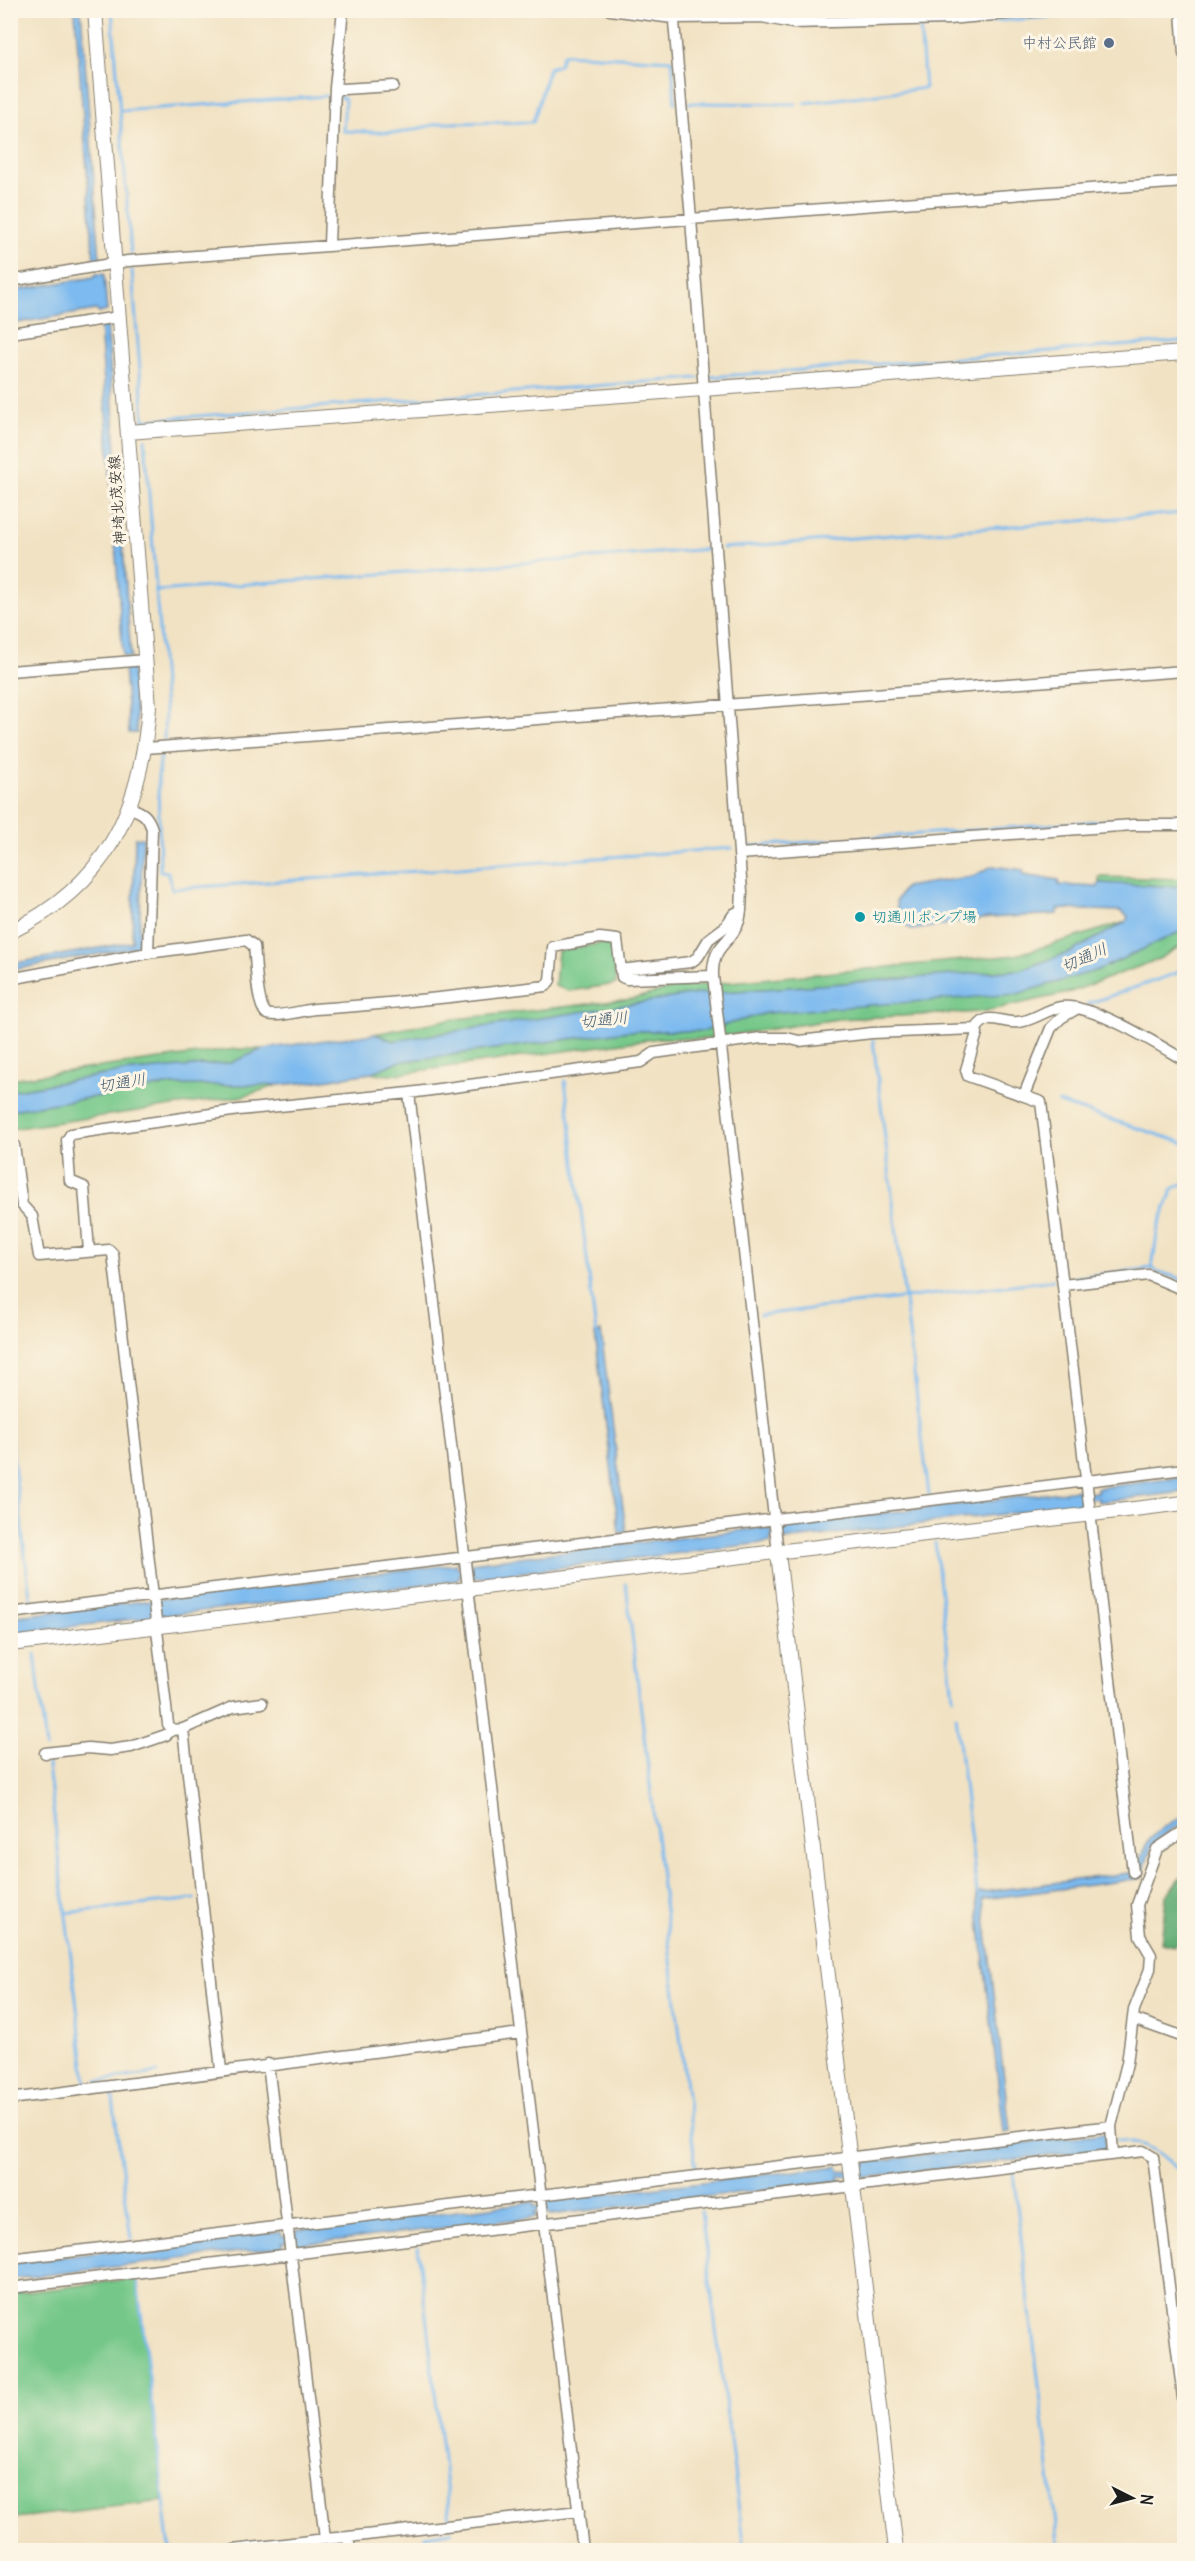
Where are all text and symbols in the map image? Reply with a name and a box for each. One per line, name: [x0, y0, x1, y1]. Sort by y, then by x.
place label: 中村公民館: [1022, 33, 1097, 52]
marker: 中村公民館: [1102, 36, 1116, 50]
street label: 神埼北茂安線: [104, 454, 129, 546]
place label: 切通川ポンプ場: [872, 907, 977, 926]
marker: 切通川ポンプ場: [853, 910, 867, 924]
water label: 切通川: [1058, 938, 1110, 976]
water label: 切通川: [579, 1007, 629, 1031]
water label: 切通川: [97, 1068, 147, 1096]
north arrow: [1102, 2468, 1162, 2528]
text: N: [1136, 2493, 1157, 2506]

